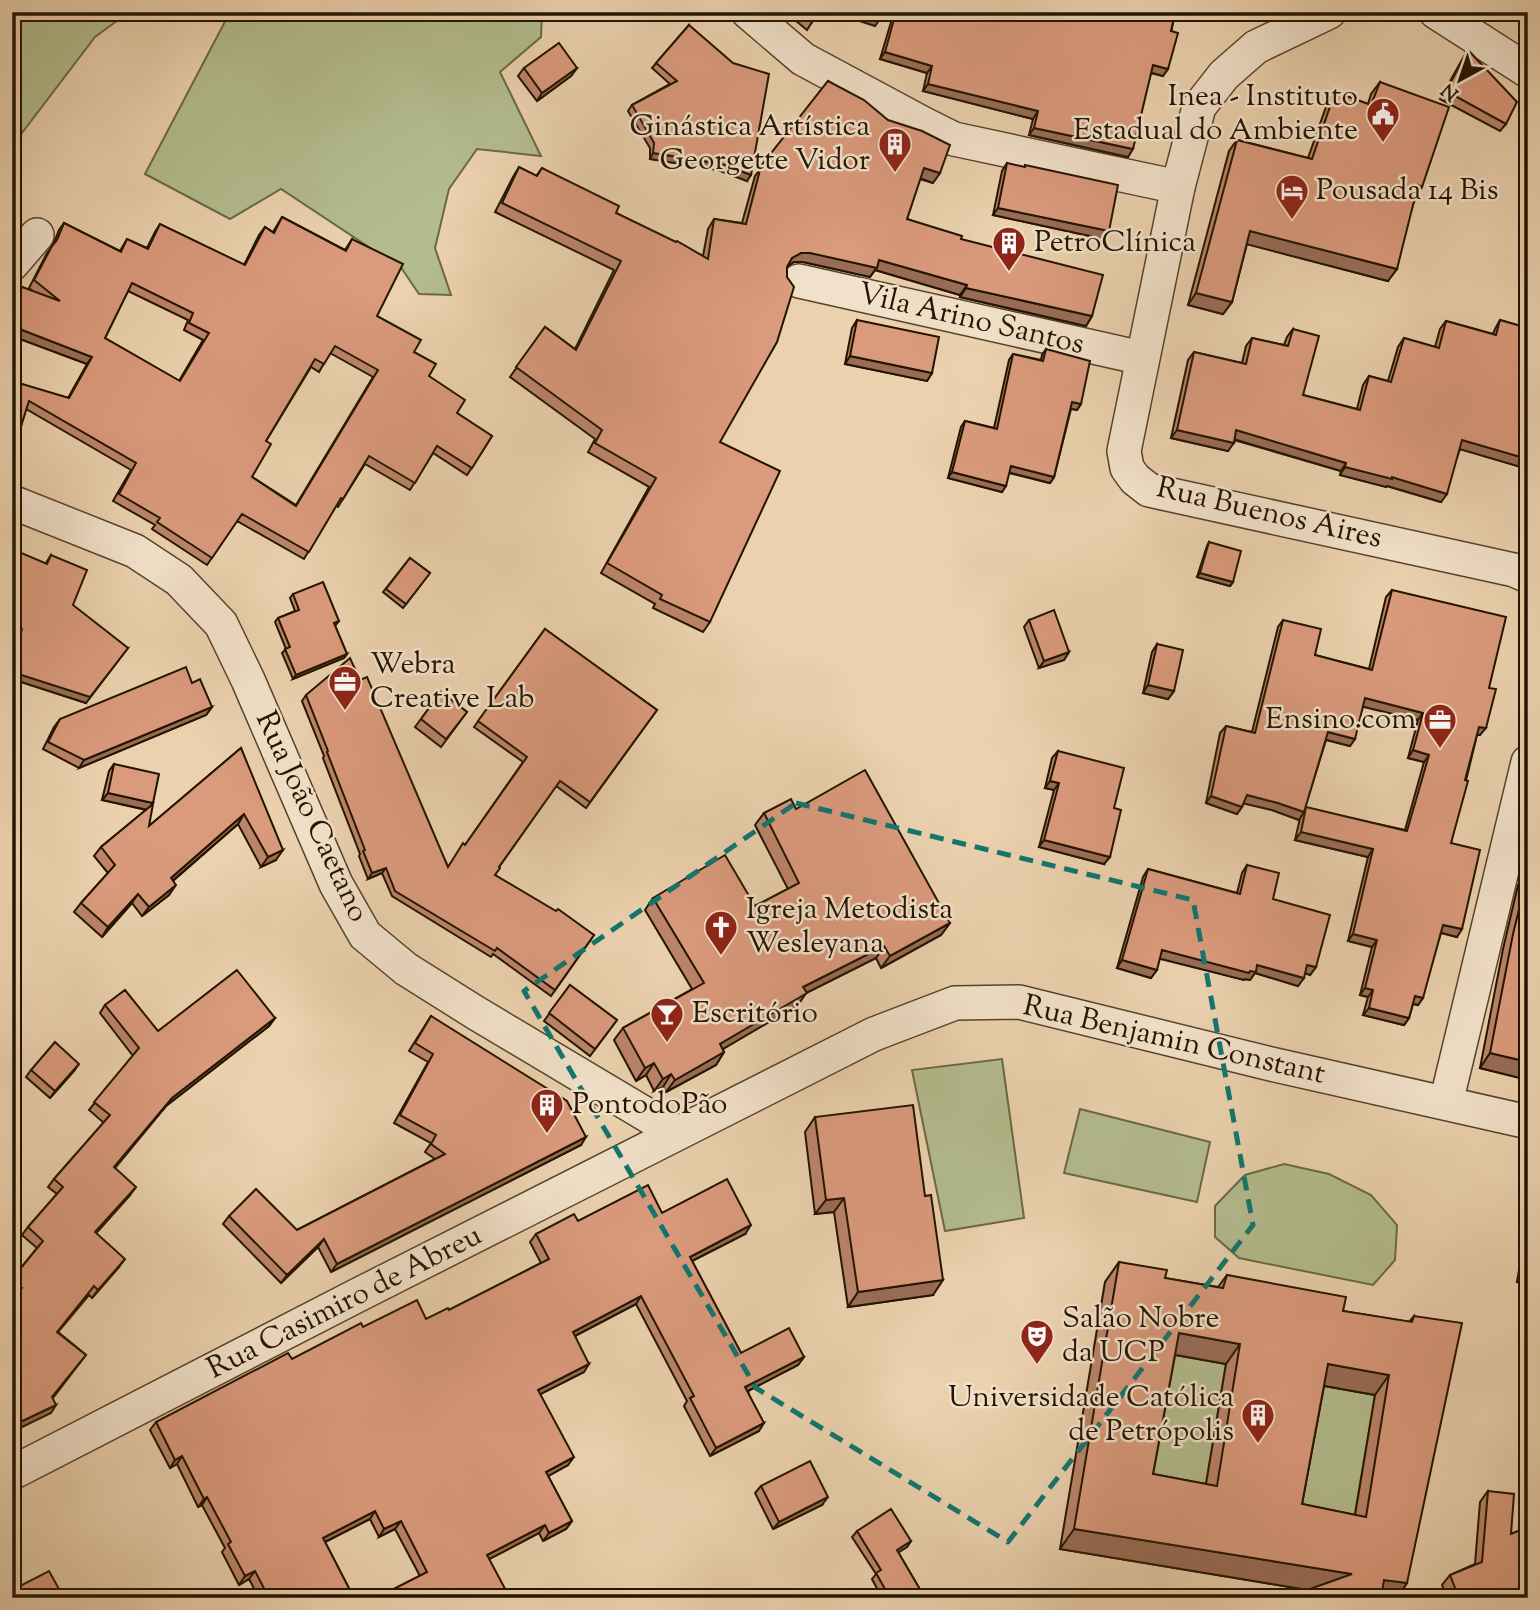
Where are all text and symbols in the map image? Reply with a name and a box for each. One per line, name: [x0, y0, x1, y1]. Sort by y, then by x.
north arrow: [1424, 46, 1494, 116]
place label: Inea - Instituto Estadual do Ambiente: [1073, 76, 1358, 153]
text: N: [1436, 76, 1465, 106]
public building icon: Inea - Instituto Estadual do Ambiente: [1364, 95, 1402, 144]
place label: Ginástica Artística Georgette Vidor: [630, 106, 870, 183]
building icon: Ginástica Artística Georgette Vidor: [876, 125, 914, 174]
place label: Pousada 14 Bis: [1316, 170, 1499, 213]
hotel icon: Pousada 14 Bis: [1273, 172, 1311, 221]
place label: PetroClínica: [1034, 222, 1196, 265]
building icon: PetroClínica: [990, 224, 1028, 273]
street label: Vila Arino Santos: [854, 273, 1088, 367]
street label: Rua Buenos Aires: [1152, 467, 1386, 561]
place label: Webra Creative Lab: [370, 644, 534, 721]
office icon: Webra Creative Lab: [326, 663, 364, 712]
place label: Ensino.com: [1265, 699, 1416, 742]
office icon: Ensino.com: [1421, 701, 1459, 750]
street label: Rua João Caetano: [243, 704, 379, 930]
place label: Igreja Metodista Wesleyana: [746, 889, 953, 966]
church icon: Igreja Metodista Wesleyana: [702, 908, 740, 957]
street label: Rua Benjamin Constant: [1019, 985, 1329, 1097]
place label: Escritório: [692, 993, 818, 1036]
bar icon: Escritório: [648, 995, 686, 1044]
place label: PontodoPão: [572, 1084, 728, 1127]
building icon: PontodoPão: [528, 1086, 566, 1135]
street label: Rua Casimiro de Abreu: [200, 1215, 490, 1391]
place label: Salão Nobre da UCP: [1062, 1298, 1220, 1375]
theatre icon: Salão Nobre da UCP: [1018, 1317, 1056, 1366]
place label: Universidade Católica de Petrópolis: [948, 1377, 1234, 1454]
building icon: Universidade Católica de Petrópolis: [1239, 1396, 1277, 1445]

